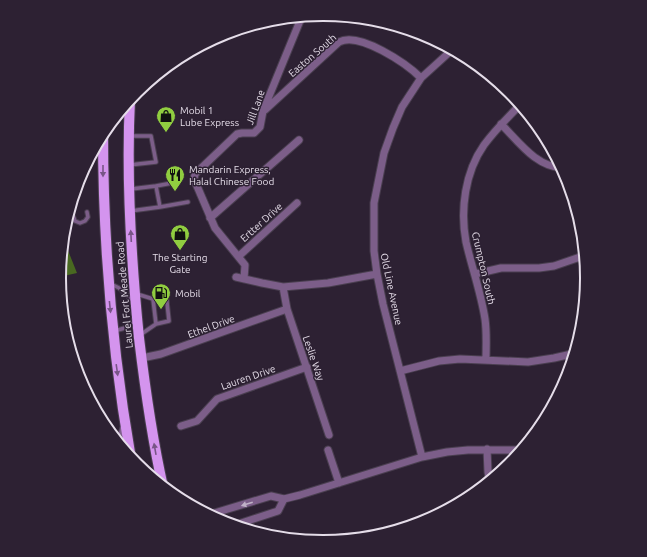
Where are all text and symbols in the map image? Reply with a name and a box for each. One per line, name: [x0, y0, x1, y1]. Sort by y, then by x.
street label: Easton South: [286, 32, 338, 79]
street label: Jill Lane: [244, 88, 267, 126]
shop icon: Mobil 1 Lube Express: [155, 105, 177, 133]
place label: Mobil 1 Lube Express: [180, 105, 239, 128]
restaurant icon: Mandarin Express, Halal Chinese Food: [164, 164, 186, 192]
place label: Mandarin Express, Halal Chinese Food: [189, 164, 274, 187]
one-way arrow: [100, 165, 106, 178]
street label: Ertter Drive: [238, 201, 285, 244]
shop icon: The Starting Gate: [169, 223, 191, 251]
one-way arrow: [128, 229, 134, 242]
street label: Crumpton South: [470, 231, 497, 306]
street label: Laurel Fort Meade Road: [114, 241, 135, 349]
place label: The Starting Gate: [153, 252, 207, 275]
street label: Old Line Avenue: [379, 252, 405, 326]
fuel station icon: Mobil: [150, 282, 172, 310]
place label: Mobil: [175, 288, 201, 299]
one-way arrow: [107, 301, 113, 313]
street label: Ethel Drive: [186, 313, 236, 340]
street label: Leslie Way: [301, 334, 326, 382]
street label: Lauren Drive: [219, 363, 277, 392]
one-way arrow: [114, 364, 120, 377]
one-way arrow: [152, 443, 158, 455]
one-way arrow: [241, 501, 253, 507]

